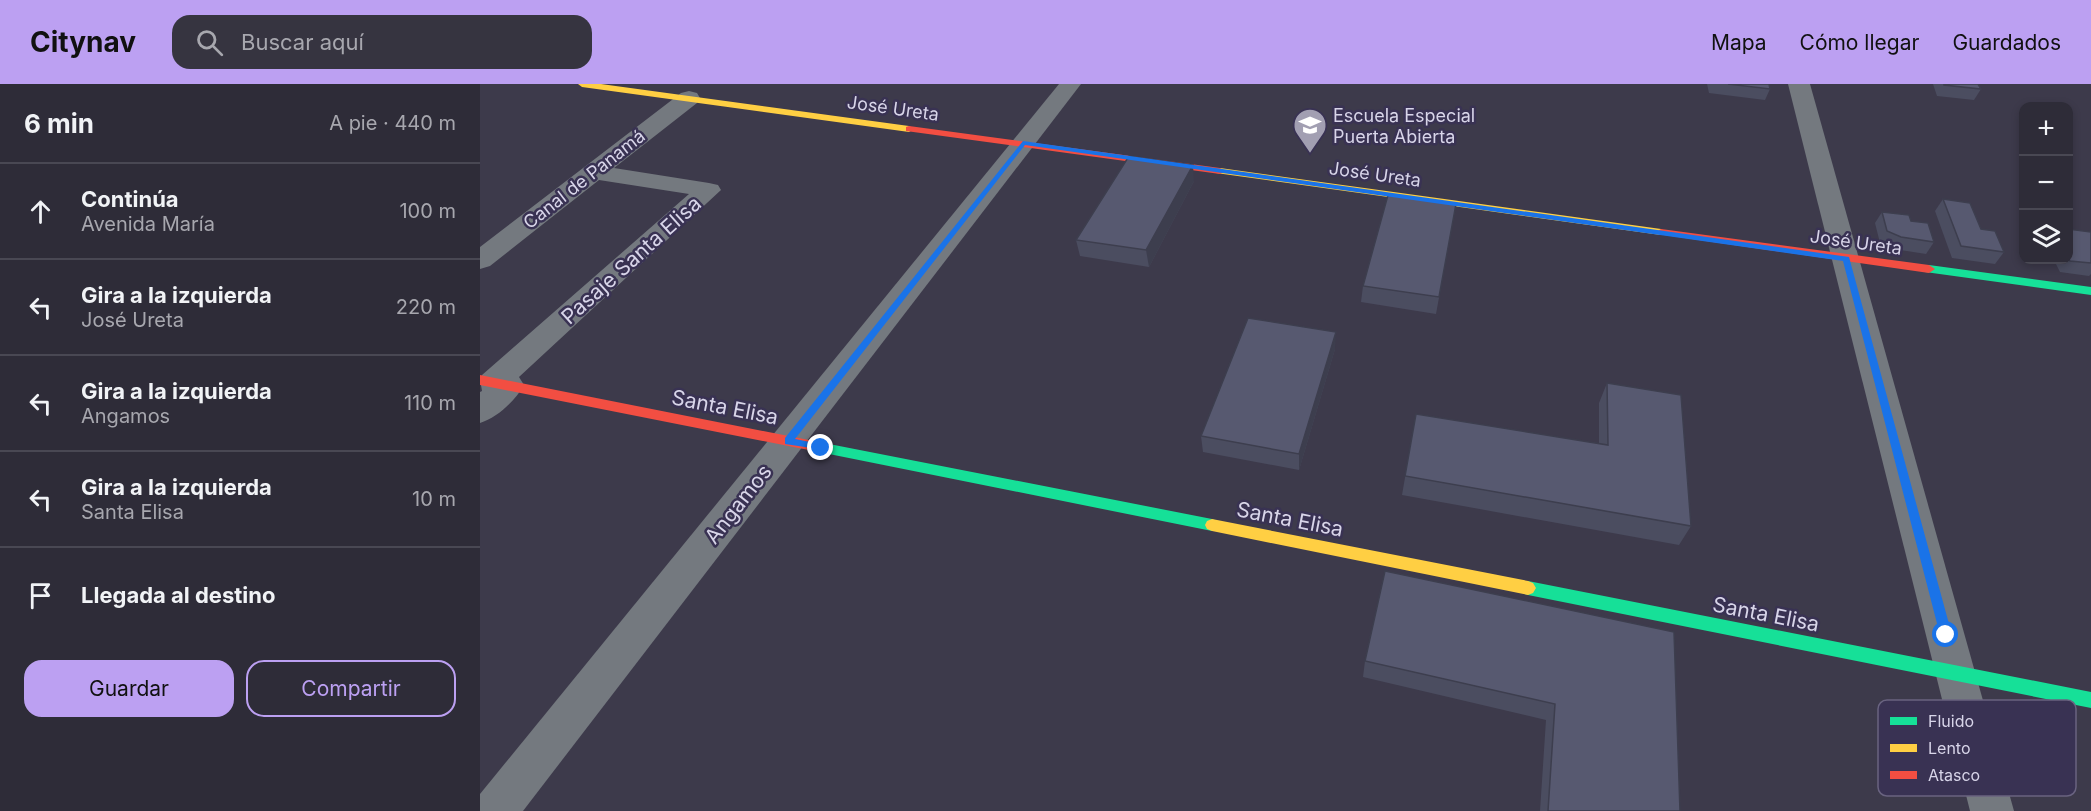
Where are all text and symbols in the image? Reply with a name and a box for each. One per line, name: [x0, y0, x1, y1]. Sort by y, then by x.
search box: [172, 15, 592, 69]
text: Citynav: [30, 25, 136, 59]
icon: search: [193, 26, 226, 59]
text: Buscar aquí: [241, 29, 364, 55]
text: Mapa: [1711, 30, 1767, 55]
text: Cómo llegar: [1800, 30, 1919, 55]
text: Guardados: [1952, 30, 2061, 55]
street label: José Ureta: [846, 91, 940, 125]
map controls: [2019, 102, 2073, 264]
button: +: [2019, 102, 2073, 156]
place label: Escuela Especial Puerta Abierta: [1333, 105, 1475, 147]
school or university icon: Escuela Especial Puerta Abierta: [1292, 107, 1328, 154]
text: 6 min: [24, 108, 94, 139]
text: A pie · 440 m: [329, 111, 456, 135]
street label: Canal de Panamá: [519, 125, 649, 233]
button: −: [2019, 156, 2073, 210]
street label: José Ureta: [1328, 157, 1422, 191]
text: Continúa: [81, 186, 179, 212]
street label: Pasaje Santa Elisa: [556, 191, 706, 329]
icon: ahead: [24, 195, 57, 228]
text: 100 m: [399, 199, 456, 223]
button: layers: [2019, 210, 2073, 264]
text: Avenida María: [81, 212, 215, 236]
street label: José Ureta: [1809, 225, 1903, 259]
text: Gira a la izquierda: [81, 282, 272, 308]
icon: left: [24, 291, 57, 324]
text: 220 m: [396, 295, 456, 319]
text: José Ureta: [81, 308, 184, 332]
text: Gira a la izquierda: [81, 378, 272, 404]
street label: Santa Elisa: [670, 384, 780, 430]
icon: left: [24, 387, 57, 420]
text: 110 m: [404, 391, 456, 415]
text: Angamos: [81, 404, 170, 428]
route end: [807, 434, 833, 460]
street label: Angamos: [699, 459, 777, 549]
text: Gira a la izquierda: [81, 474, 272, 500]
icon: left: [24, 483, 57, 516]
text: 10 m: [412, 487, 456, 511]
street label: Santa Elisa: [1235, 496, 1345, 542]
text: Santa Elisa: [81, 500, 184, 524]
icon: arrive: [24, 579, 57, 612]
text: Llegada al destino: [81, 582, 275, 608]
street label: Santa Elisa: [1711, 591, 1821, 637]
route start: [1932, 621, 1958, 647]
button: Guardar: [24, 660, 234, 717]
button: Compartir: [246, 660, 456, 717]
legend: [1878, 700, 2076, 796]
text: Fluido: [1928, 711, 1974, 731]
text: Lento: [1928, 738, 1971, 758]
text: Atasco: [1928, 765, 1980, 785]

